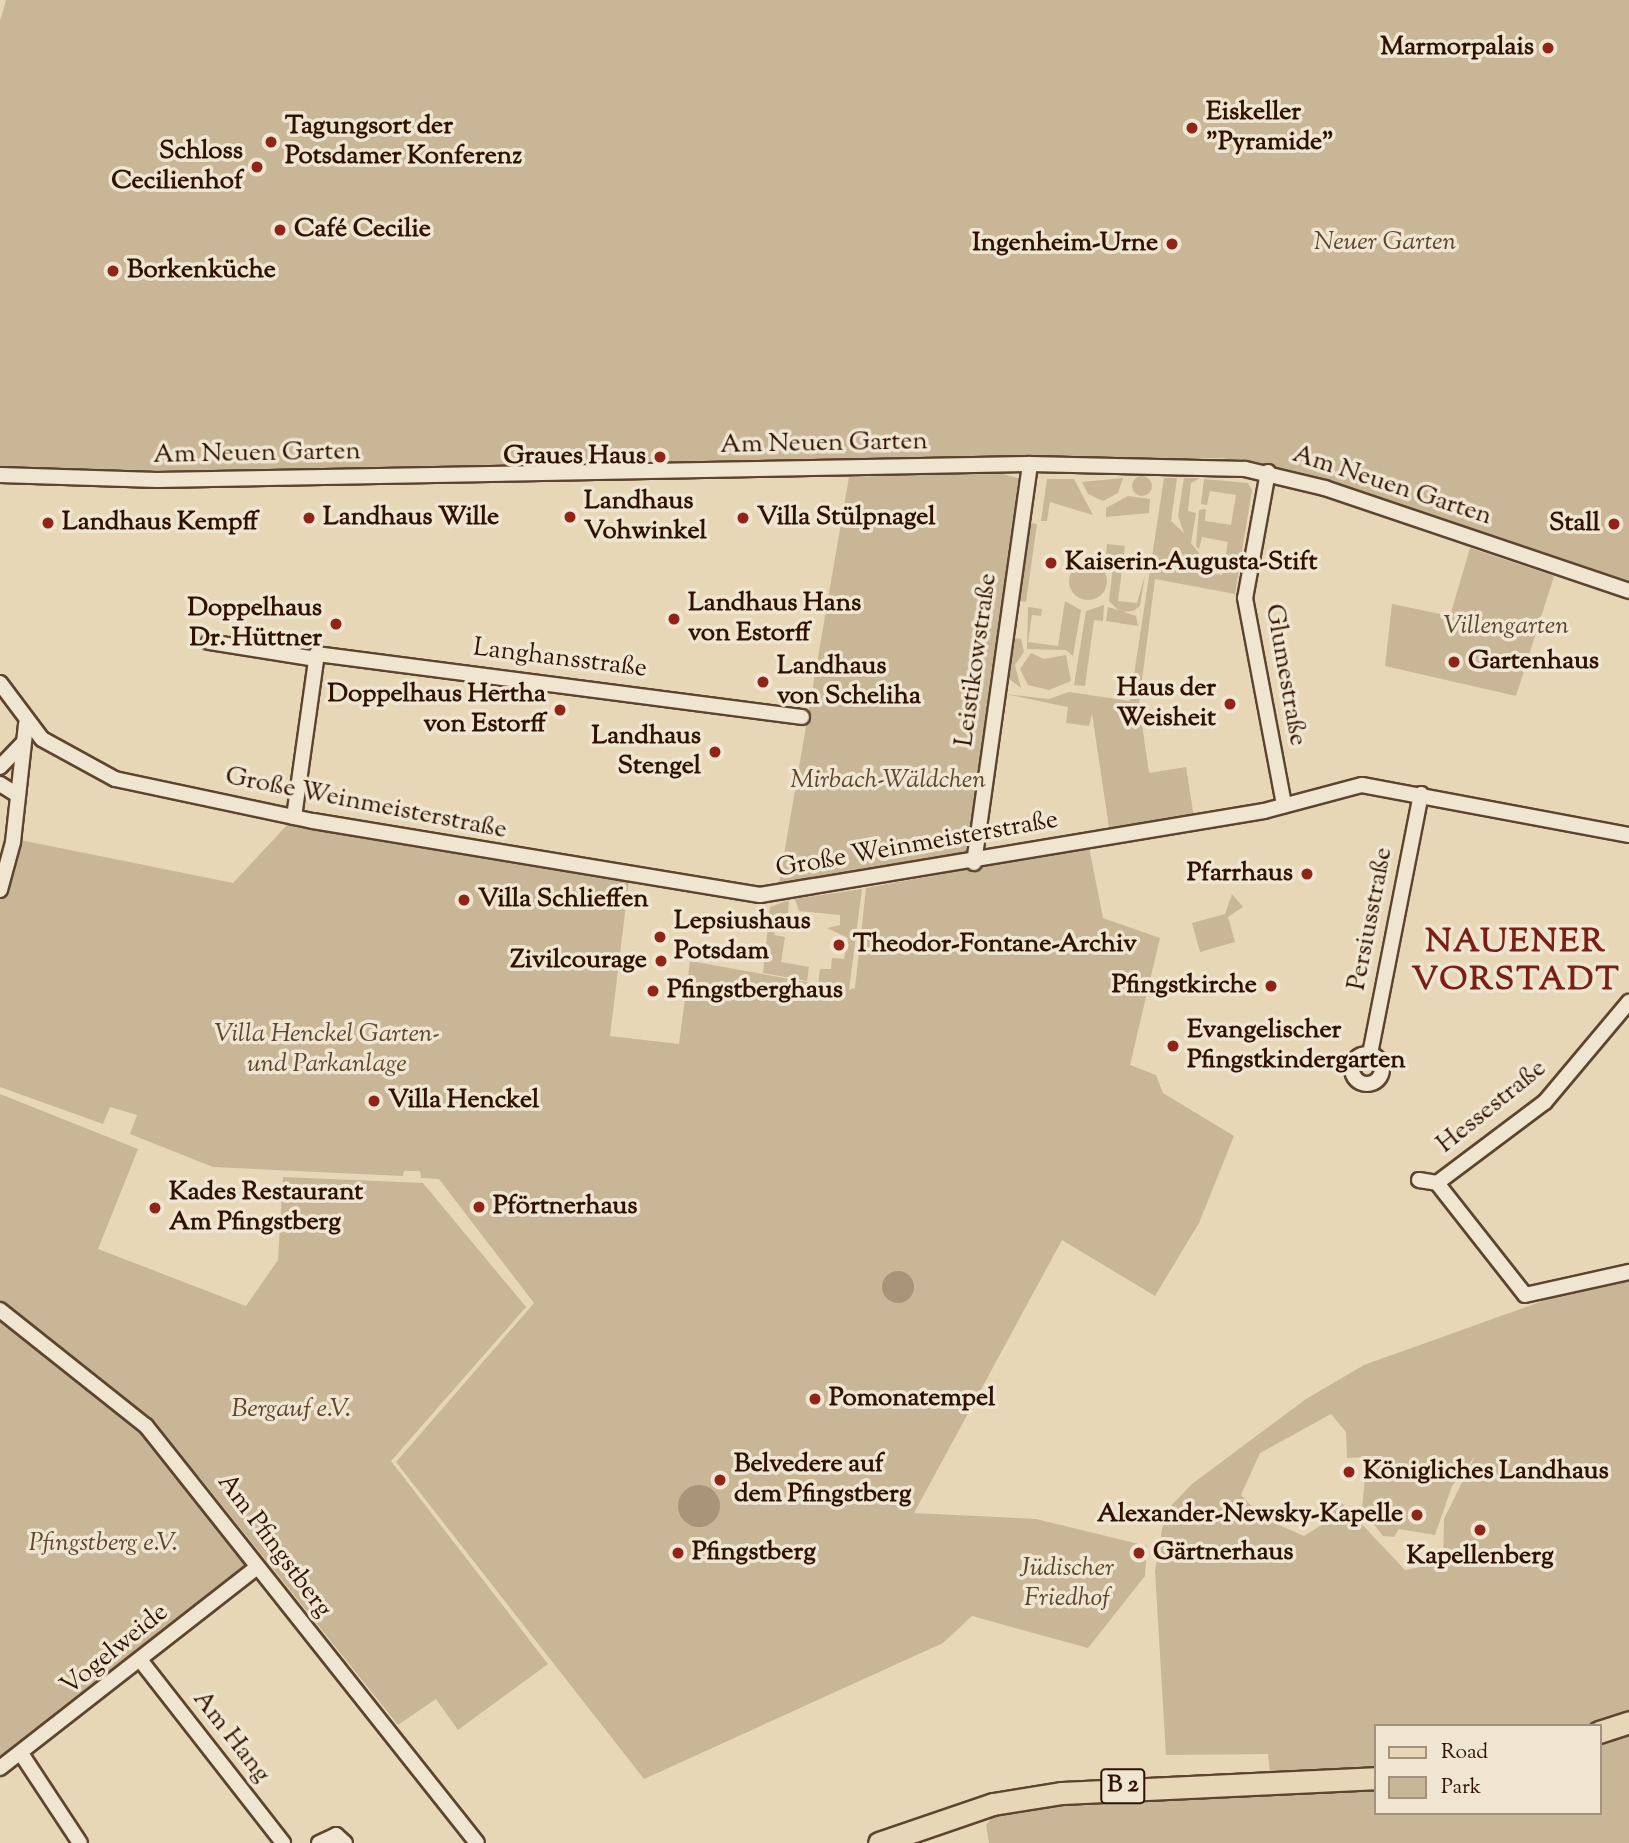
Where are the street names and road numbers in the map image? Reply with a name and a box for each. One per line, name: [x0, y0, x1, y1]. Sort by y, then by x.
street label: Am Neuen Garten: [720, 427, 928, 461]
street label: Am Neuen Garten: [153, 437, 361, 471]
street label: Am Neuen Garten: [1288, 439, 1496, 533]
street label: Leistikowstraße: [949, 571, 1005, 749]
street label: Glumestraße: [1257, 602, 1313, 748]
street label: Langhansstraße: [471, 633, 649, 685]
street label: Große Weinmeisterstraße: [223, 761, 509, 847]
street label: Große Weinmeisterstraße: [773, 805, 1061, 885]
street label: Persiusstraße: [1342, 845, 1400, 993]
street label: Hessestraße: [1431, 1053, 1553, 1161]
street label: Am Pfingstberg: [210, 1468, 338, 1624]
street label: Vogelweide: [55, 1597, 175, 1703]
street label: Am Hang: [185, 1685, 277, 1789]
road number: B 2: [1100, 1766, 1146, 1806]

